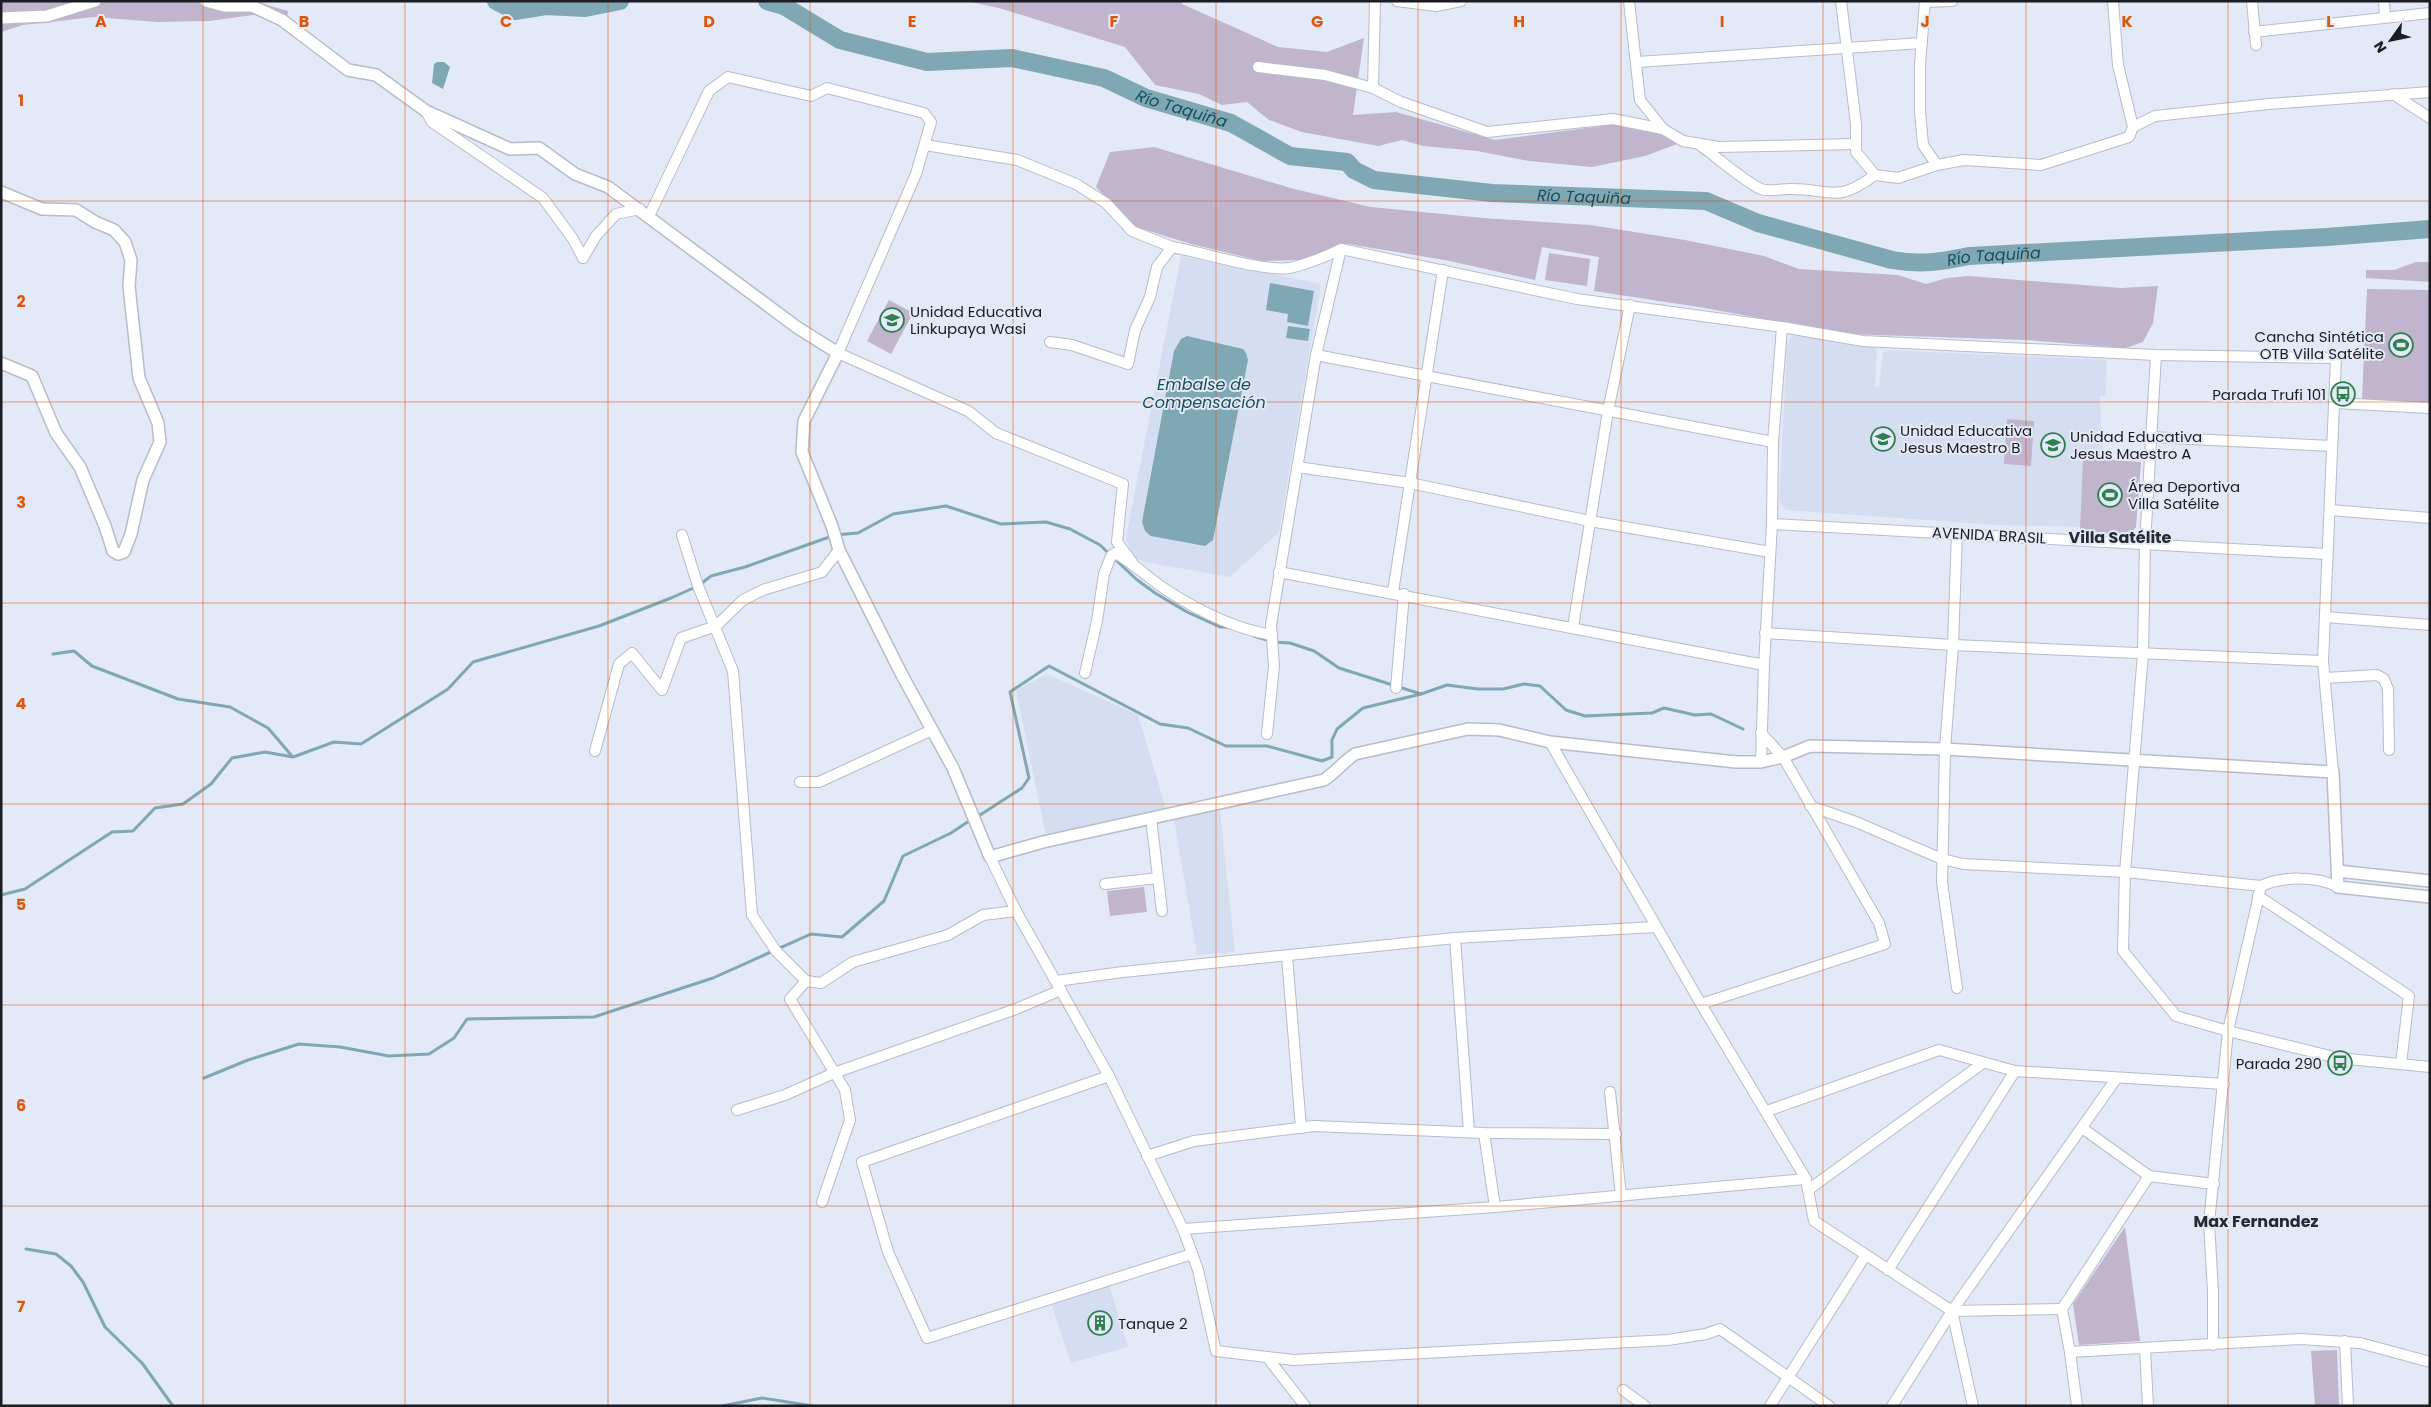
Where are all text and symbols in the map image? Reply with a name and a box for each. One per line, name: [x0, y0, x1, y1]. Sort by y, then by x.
text: A: [95, 10, 107, 33]
text: B: [299, 10, 309, 33]
text: C: [500, 10, 512, 33]
text: D: [703, 10, 715, 33]
text: E: [908, 10, 916, 33]
text: F: [1110, 10, 1119, 33]
text: G: [1311, 10, 1323, 33]
text: H: [1513, 10, 1525, 33]
text: I: [1720, 10, 1724, 33]
text: J: [1920, 10, 1930, 33]
text: K: [2121, 10, 2133, 33]
text: L: [2326, 10, 2334, 33]
north arrow: [2366, 15, 2416, 65]
text: N: [2369, 37, 2391, 57]
water label: Río Taquiña: [1132, 83, 1230, 133]
text: 1: [18, 89, 24, 112]
water label: Río Taquiña: [1536, 183, 1632, 210]
water label: Río Taquiña: [1945, 241, 2042, 272]
text: 2: [16, 290, 26, 313]
place label: Unidad Educativa Linkupaya Wasi: [910, 301, 1042, 339]
school or university icon: Unidad Educativa Linkupaya Wasi: [879, 307, 905, 333]
place label: Cancha Sintética OTB Villa Satélite: [2255, 326, 2384, 364]
sports icon: Cancha Sintética OTB Villa Satélite: [2388, 332, 2414, 358]
water label: Embalse de Compensación: [1142, 373, 1266, 414]
bus stop icon: Parada Trufi 101: [2330, 381, 2356, 407]
place label: Parada Trufi 101: [2212, 384, 2326, 405]
place label: Unidad Educativa Jesus Maestro B: [1900, 420, 2032, 458]
school or university icon: Unidad Educativa Jesus Maestro B: [1870, 426, 1896, 452]
place label: Unidad Educativa Jesus Maestro A: [2070, 426, 2202, 464]
school or university icon: Unidad Educativa Jesus Maestro A: [2040, 432, 2066, 458]
place label: Área Deportiva Villa Satélite: [2128, 476, 2240, 514]
sports icon: Área Deportiva Villa Satélite: [2097, 482, 2123, 508]
text: 3: [16, 491, 26, 514]
street label: AVENIDA BRASIL: [1931, 522, 2047, 549]
district label: Villa Satélite: [2069, 526, 2172, 549]
text: 4: [16, 692, 27, 715]
text: 5: [16, 893, 26, 916]
bus stop icon: Parada 290: [2327, 1050, 2353, 1076]
place label: Parada 290: [2236, 1053, 2322, 1074]
text: 6: [16, 1094, 26, 1117]
district label: Max Fernandez: [2194, 1210, 2319, 1233]
text: 7: [17, 1295, 26, 1318]
building icon: Tanque 2: [1087, 1310, 1113, 1336]
place label: Tanque 2: [1118, 1313, 1188, 1334]

